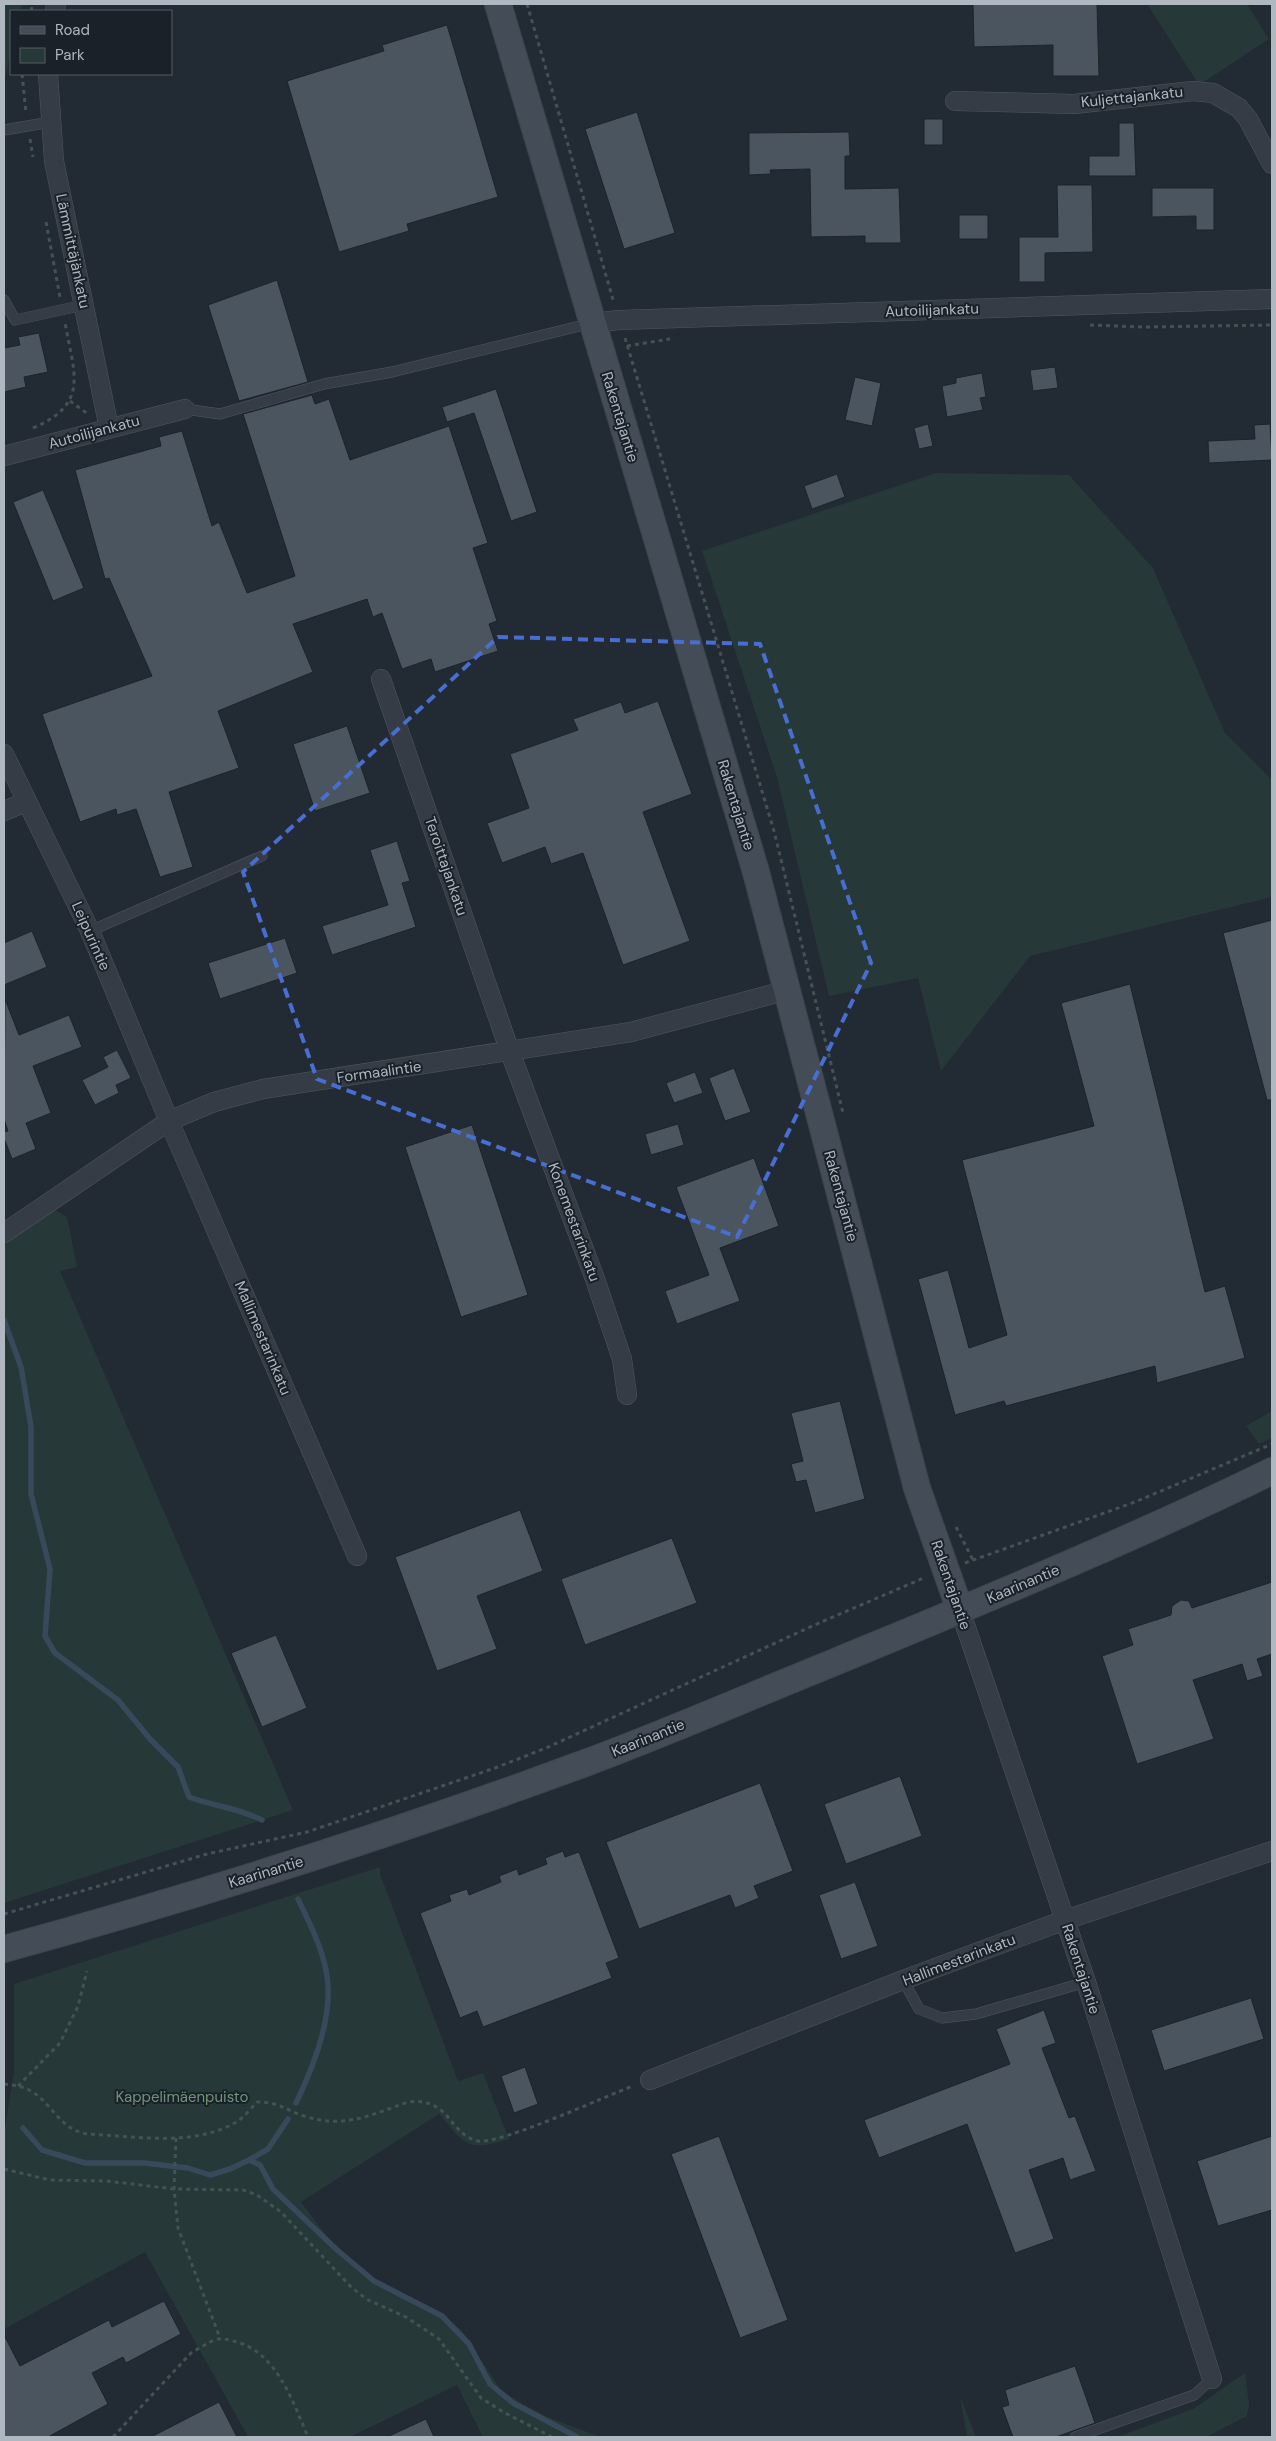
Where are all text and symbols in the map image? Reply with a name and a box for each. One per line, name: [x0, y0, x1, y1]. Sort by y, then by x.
legend: [10, 10, 172, 75]
text: Road: [55, 20, 90, 40]
text: Park: [55, 45, 85, 65]
street label: Kuljettajankatu: [1080, 82, 1184, 112]
street label: Lämmittäjänkatu: [51, 192, 95, 310]
street label: Autoilijankatu: [885, 298, 979, 322]
street label: Rakentajantie: [597, 369, 643, 465]
street label: Autoilijankatu: [46, 410, 142, 454]
street label: Rakentajantie: [713, 757, 759, 853]
street label: Teroittajankatu: [420, 814, 472, 918]
street label: Leipurintie: [67, 898, 115, 974]
street label: Formaalintie: [335, 1056, 423, 1088]
street label: Rakentajantie: [819, 1148, 863, 1244]
street label: Konemestarinkatu: [543, 1160, 605, 1284]
street label: Mallimestarinkatu: [230, 1278, 296, 1398]
street label: Rakentajantie: [926, 1538, 976, 1632]
street label: Kaarinantie: [984, 1560, 1062, 1608]
street label: Kaarinantie: [608, 1714, 688, 1762]
street label: Kaarinantie: [226, 1851, 306, 1893]
street label: Rakentajantie: [1057, 1921, 1105, 2017]
street label: Hallimestarinkatu: [900, 1929, 1018, 1991]
park label: Kappelimäenpuisto: [116, 2087, 249, 2107]

